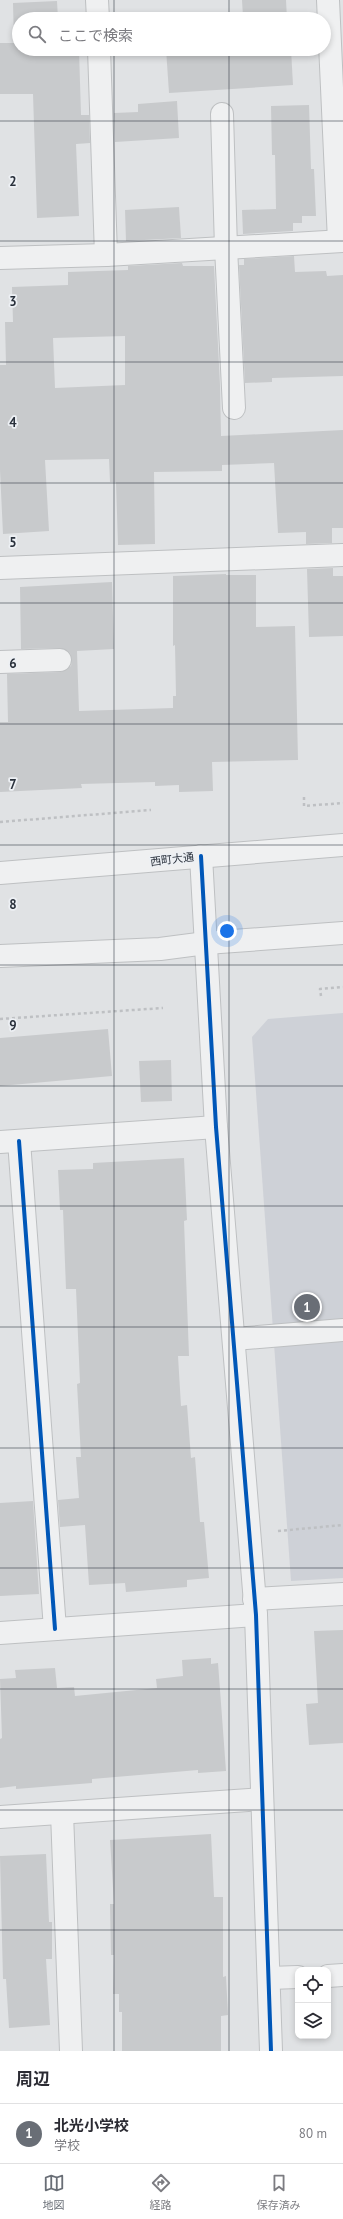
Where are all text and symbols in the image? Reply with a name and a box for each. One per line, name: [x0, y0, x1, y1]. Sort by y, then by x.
search box: [12, 12, 331, 56]
icon: search: [26, 23, 48, 45]
text: ここで検索: [58, 26, 133, 45]
text: 2: [9, 173, 17, 190]
text: 3: [9, 293, 17, 310]
text: 4: [9, 414, 17, 431]
text: 5: [9, 534, 17, 551]
text: 6: [9, 655, 17, 672]
text: 7: [9, 776, 17, 793]
street label: 西町大通: [149, 849, 195, 869]
text: 8: [9, 896, 17, 913]
your location: [217, 921, 237, 941]
text: 9: [9, 1017, 17, 1034]
pin: 1: [294, 1292, 320, 1322]
map controls: [295, 1967, 331, 2039]
button: locate: [295, 1967, 331, 2003]
button: layers: [295, 2003, 331, 2039]
text: 周辺: [16, 2068, 50, 2090]
text: 北光小学校: [54, 2116, 129, 2135]
text: 1: [25, 2125, 33, 2142]
text: 80 m: [299, 2125, 327, 2142]
text: 学校: [54, 2137, 80, 2154]
tab: 地図: [43, 2172, 65, 2212]
tab: 経路: [150, 2172, 172, 2212]
tab: 保存済み: [257, 2172, 301, 2212]

